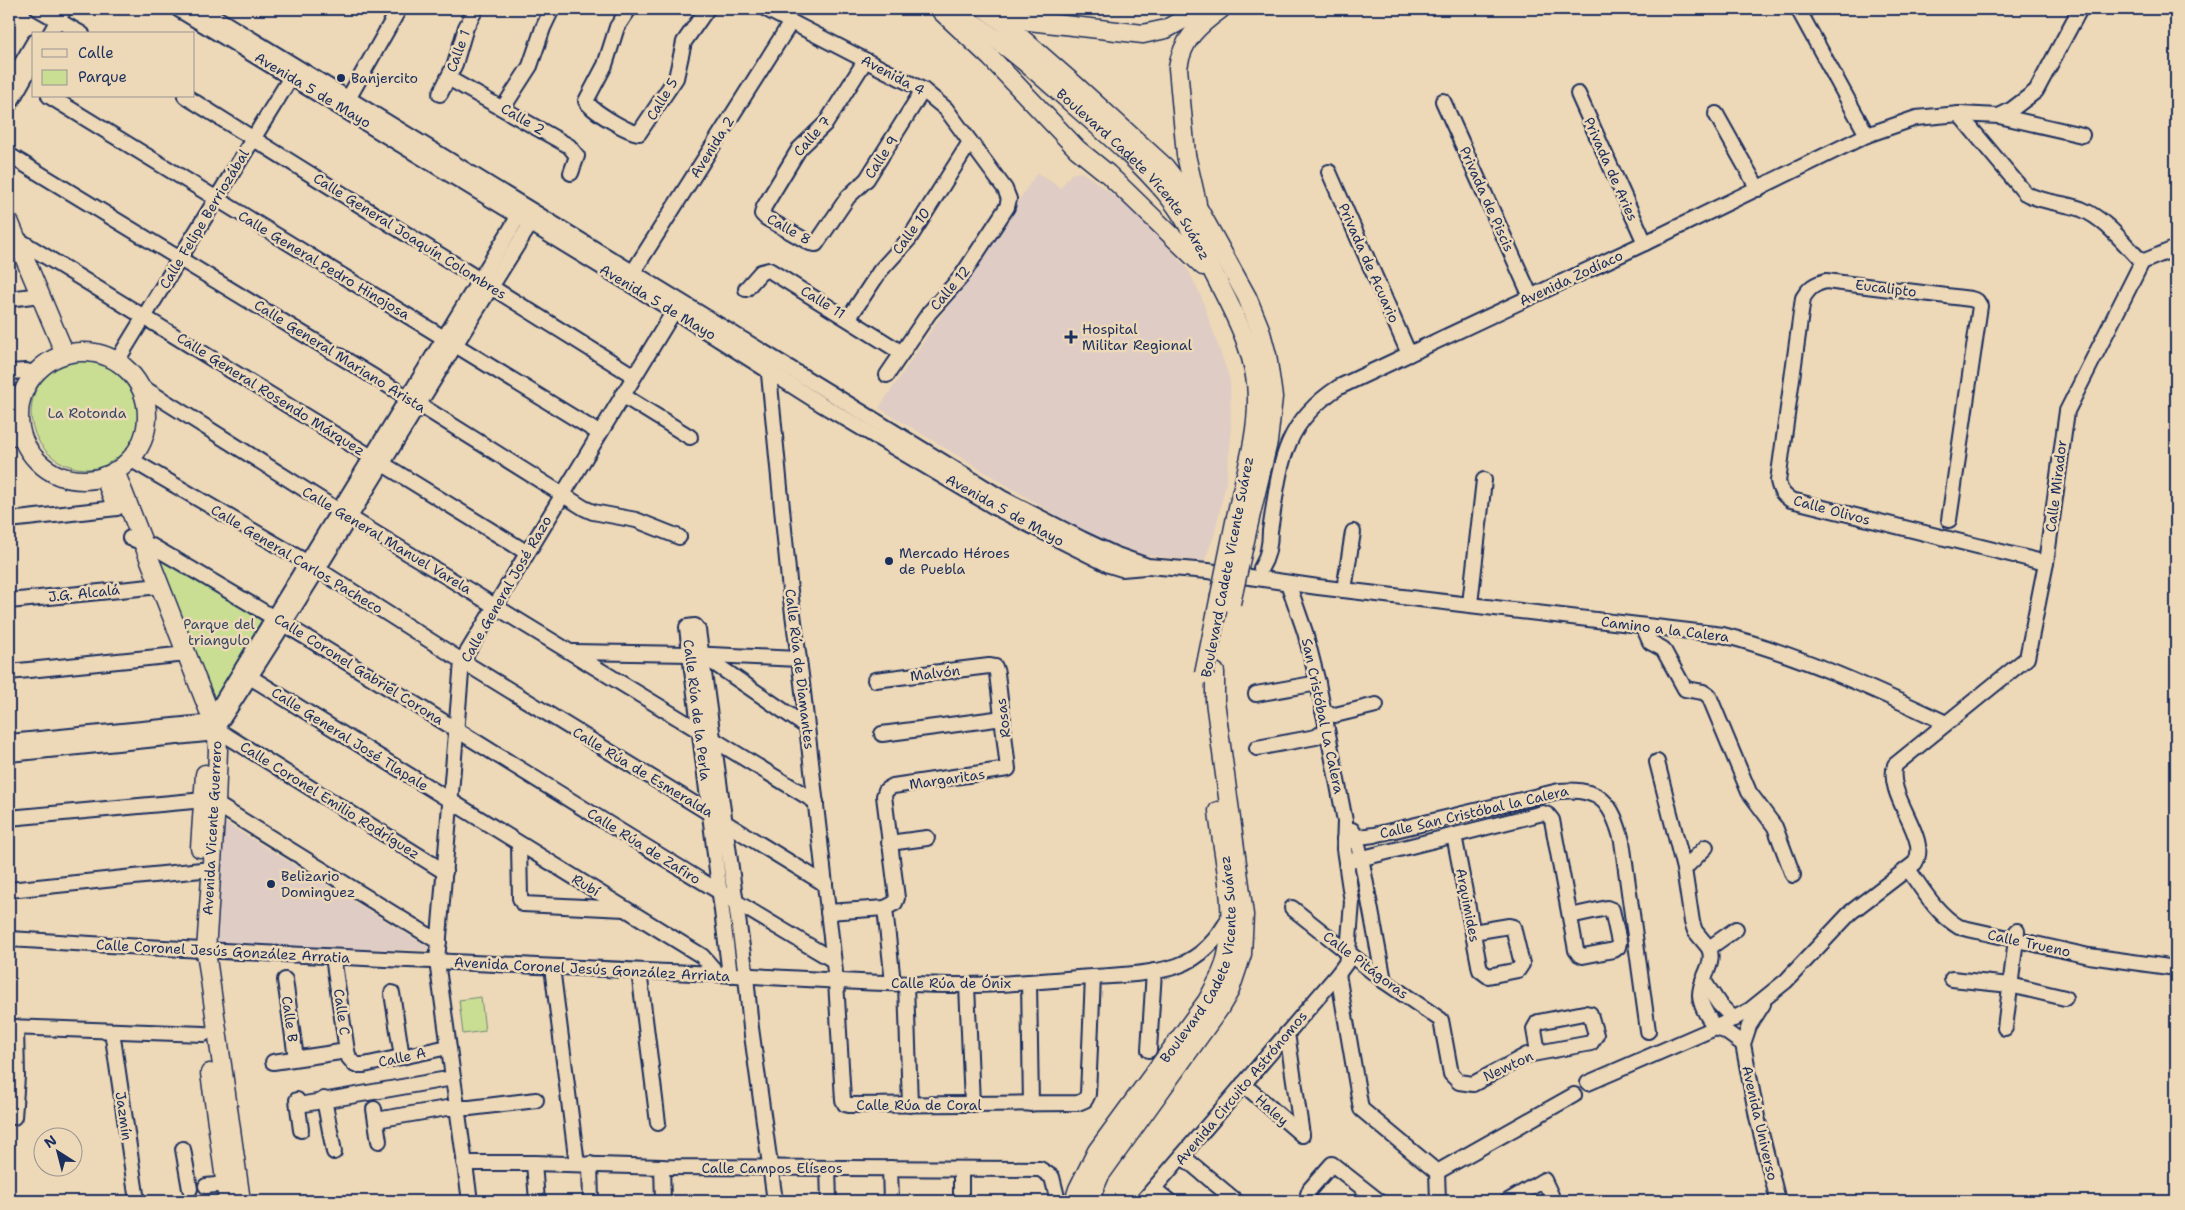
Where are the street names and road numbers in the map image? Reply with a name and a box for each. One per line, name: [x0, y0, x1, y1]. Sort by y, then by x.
street label: Calle 1: [442, 27, 474, 75]
street label: Avenida 5 de Mayo: [251, 48, 375, 132]
street label: Avenida 4: [858, 51, 928, 99]
street label: Calle 5: [642, 74, 682, 124]
street label: Boulevard Cadete Vicente Suárez: [1053, 85, 1214, 263]
street label: Calle 2: [498, 99, 548, 139]
street label: Calle 7: [790, 112, 834, 160]
street label: Avenida 2: [686, 113, 738, 181]
street label: Privada de Aries: [1580, 114, 1642, 224]
street label: Calle 9: [860, 132, 902, 182]
street label: Privada de Piscis: [1456, 144, 1518, 254]
street label: Calle Felipe Berriozábal: [155, 145, 253, 292]
street label: Calle General Joaquín Colombres: [310, 169, 510, 303]
street label: Privada de Acuario: [1335, 200, 1403, 326]
street label: Calle 10: [888, 204, 934, 258]
street label: Calle General Pedro Hinojosa: [235, 206, 413, 324]
street label: Calle 8: [764, 210, 814, 248]
street label: Avenida Zodíaco: [1516, 246, 1626, 310]
street label: Avenida 5 de Mayo: [596, 260, 720, 344]
street label: Calle 12: [926, 262, 974, 314]
street label: Eucalipto: [1854, 275, 1918, 301]
street label: Calle 11: [797, 281, 849, 323]
street label: Calle General Mariano Arista: [251, 296, 429, 417]
street label: Calle General Rosendo Márquez: [174, 328, 368, 460]
street label: Calle Mirador: [2041, 438, 2071, 533]
street label: Boulevard Cadete Vicente Suárez: [1197, 455, 1257, 679]
street label: Avenida 5 de Mayo: [943, 470, 1067, 550]
street label: Calle General Manuel Varela: [299, 482, 475, 598]
street label: Calle Olivos: [1792, 491, 1872, 529]
street label: Calle General Carlos Pacheco: [208, 500, 386, 618]
street label: Calle General José Razo: [457, 512, 555, 666]
street label: J.G. Alcalá: [47, 580, 121, 606]
street label: Calle Rúa de Diamantes: [781, 588, 819, 750]
street label: Calle Coronel Gabriel Corona: [271, 609, 447, 729]
street label: Camino a la Calera: [1600, 612, 1730, 646]
street label: San Cristóbal La Calera: [1298, 637, 1348, 796]
street label: Calle Rúa de la Perla: [679, 638, 715, 782]
street label: Malvón: [909, 661, 962, 685]
street label: Calle General José Tlapale: [268, 683, 432, 795]
street label: Rosas: [992, 697, 1014, 739]
street label: Calle Rúa de Esmeralda: [569, 723, 717, 821]
street label: Calle Coronel Emilio Rodríguez: [237, 737, 423, 863]
street label: Avenida Vicente Guerrero: [198, 740, 226, 916]
street label: Margaritas: [908, 765, 986, 793]
street label: Calle San Cristóbal la Calera: [1378, 781, 1570, 842]
street label: Calle Rúa de Zafiro: [584, 804, 704, 888]
street label: Boulevard Cadete Vicente Suárez: [1156, 854, 1240, 1066]
street label: Arquimides: [1452, 867, 1484, 944]
street label: Rubí: [569, 870, 603, 900]
street label: Calle Trueno: [1986, 925, 2072, 961]
street label: Calle Pitágoras: [1320, 927, 1412, 1003]
street label: Calle Coronel Jesús González Arratia: [95, 935, 351, 967]
street label: Avenida Coronel Jesús González Arriata: [454, 953, 731, 985]
street label: Calle Rúa de Ónix: [891, 974, 1011, 992]
street label: Calle C: [330, 988, 354, 1036]
street label: Calle B: [278, 995, 302, 1043]
street label: Avenida Circuito Astrónomos: [1171, 1007, 1311, 1169]
street label: Calle A: [377, 1043, 427, 1071]
street label: Newton: [1480, 1046, 1536, 1085]
street label: Avenida Universo: [1738, 1064, 1782, 1182]
street label: Jazmín: [112, 1090, 136, 1142]
street label: Haley: [1252, 1091, 1292, 1129]
street label: Calle Rúa de Coral: [856, 1096, 982, 1114]
street label: Calle Campos Elíseos: [701, 1159, 843, 1177]

